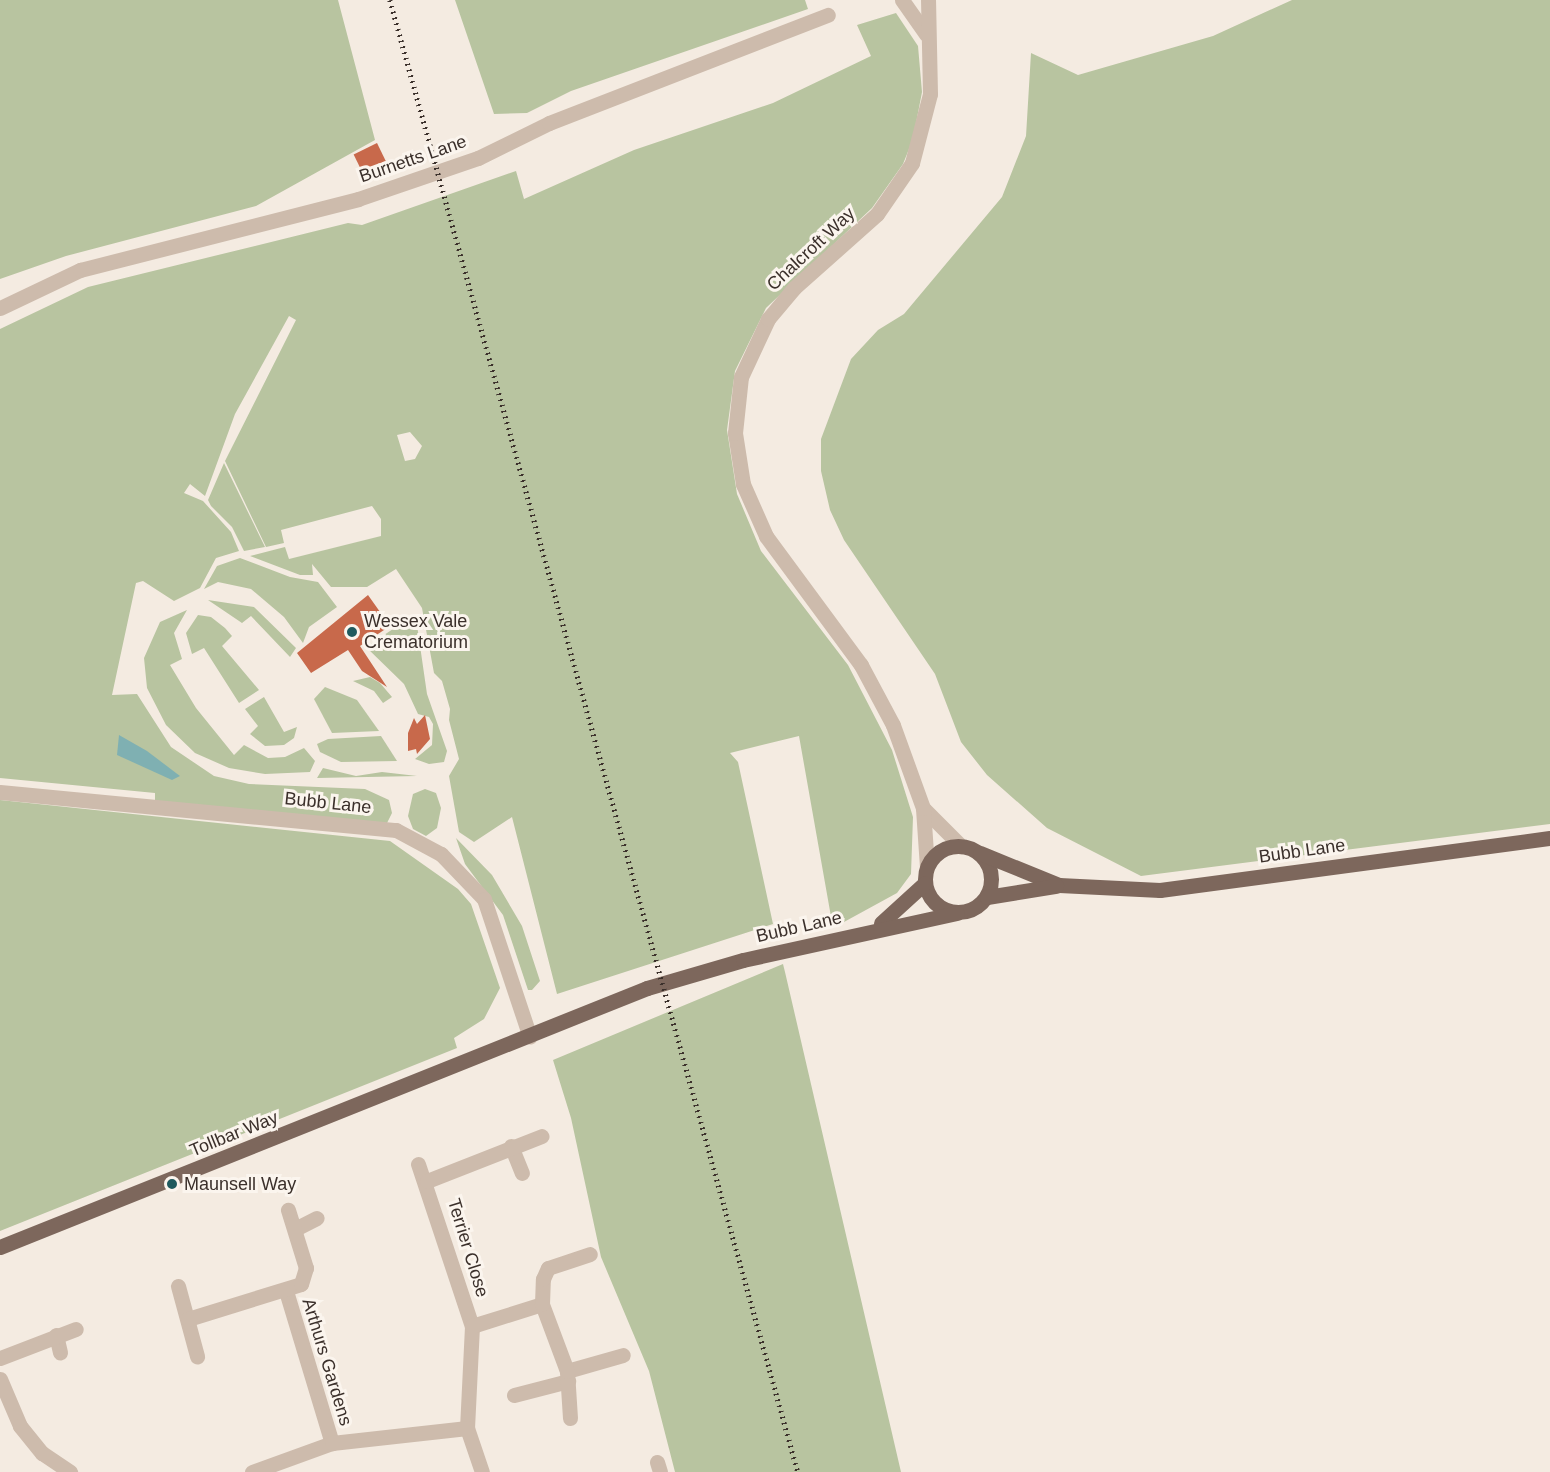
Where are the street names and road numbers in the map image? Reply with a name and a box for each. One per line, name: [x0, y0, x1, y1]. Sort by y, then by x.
street label: Burnetts Lane: [356, 131, 470, 187]
street label: Chalcroft Way: [763, 203, 859, 295]
street label: Bubb Lane: [284, 788, 372, 818]
street label: Bubb Lane: [1257, 834, 1347, 868]
street label: Bubb Lane: [754, 907, 844, 947]
street label: Tollbar Way: [187, 1107, 281, 1161]
street label: Terrier Close: [443, 1196, 493, 1300]
street label: Arthurs Gardens: [297, 1296, 357, 1428]

